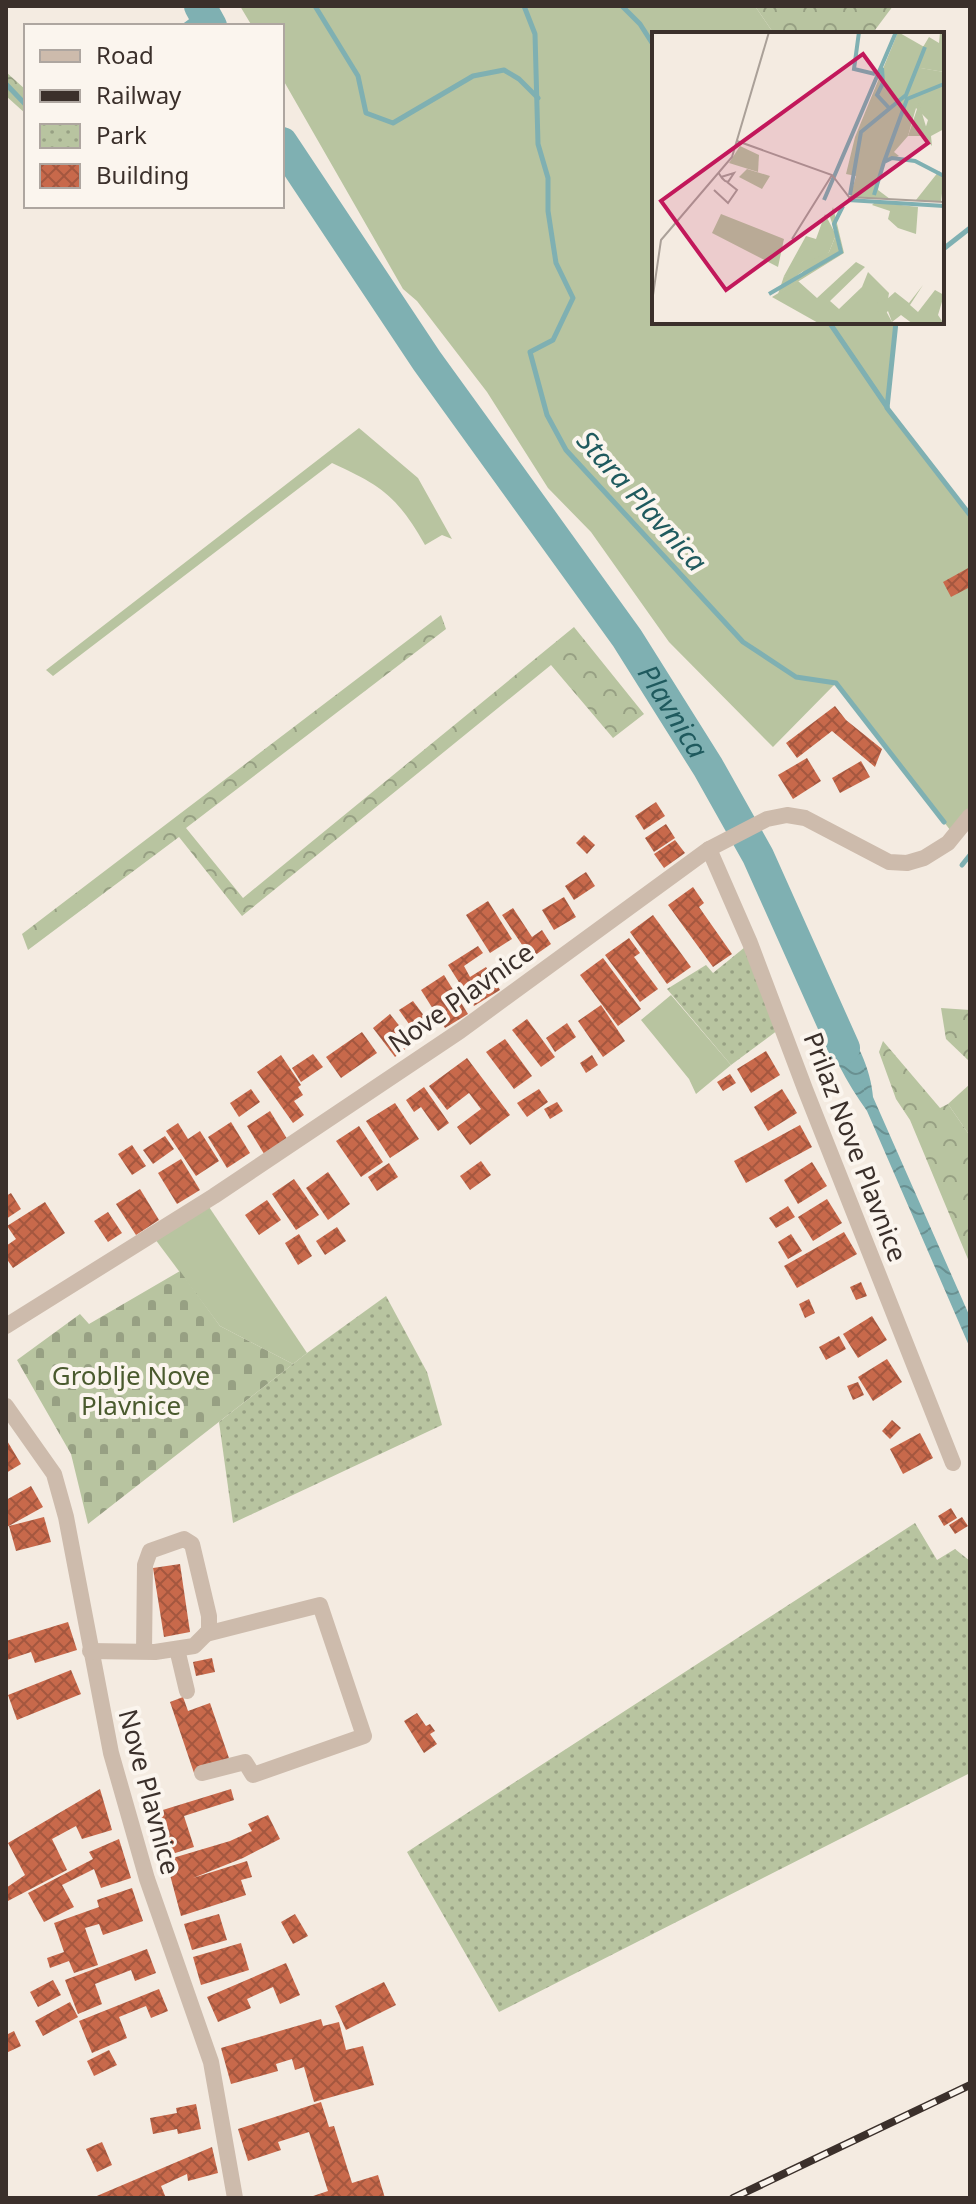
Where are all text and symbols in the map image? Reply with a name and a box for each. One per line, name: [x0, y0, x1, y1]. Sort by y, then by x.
legend: [24, 24, 284, 208]
inset map: [652, 32, 944, 324]
text: Road: [96, 38, 154, 71]
text: Railway: [96, 78, 182, 111]
text: Park: [96, 118, 147, 151]
text: Building: [96, 158, 189, 191]
water label: Stara Plavnica: [569, 422, 716, 579]
water label: Plavnica: [630, 657, 718, 765]
street label: Nove Plavnice: [381, 934, 540, 1061]
street label: Prilaz Nove Plavnice: [796, 1027, 916, 1267]
park label: Groblje Nove Plavnice: [52, 1357, 210, 1423]
street label: Nove Plavnice: [111, 1705, 189, 1878]

